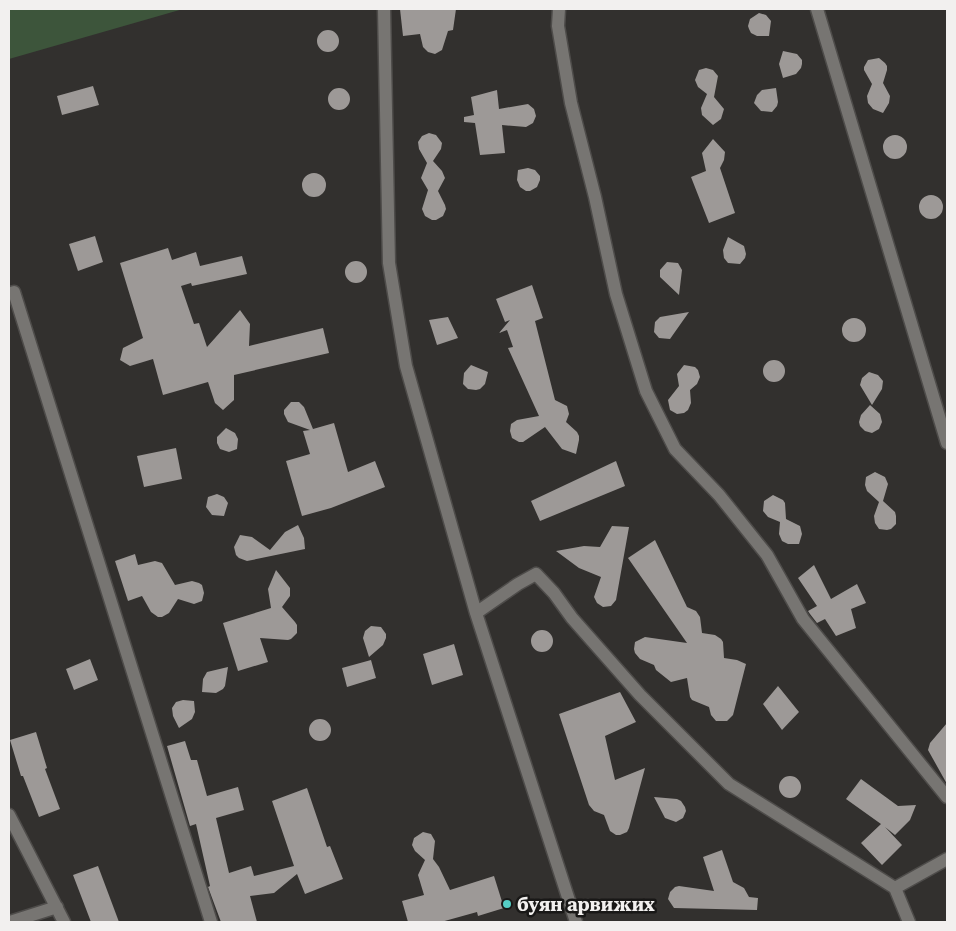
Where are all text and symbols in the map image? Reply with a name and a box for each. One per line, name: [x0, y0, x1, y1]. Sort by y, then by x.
place label: буян арвижих: [517, 894, 655, 915]
marker: буян арвижих: [501, 898, 513, 910]

